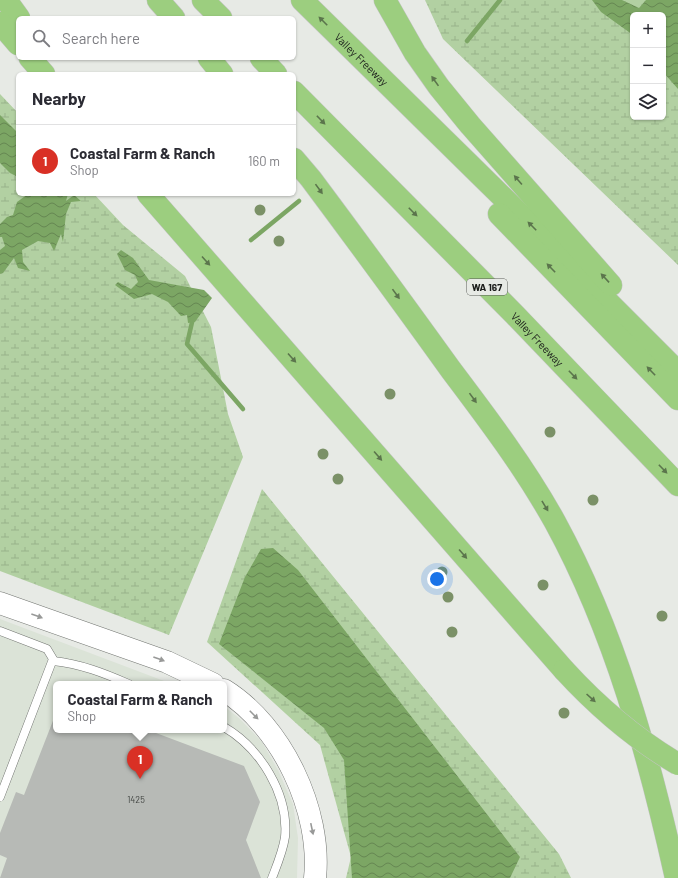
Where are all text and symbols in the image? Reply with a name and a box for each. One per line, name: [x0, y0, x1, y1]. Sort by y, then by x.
map controls: [630, 12, 666, 120]
button: +: [630, 12, 666, 48]
search box: [16, 16, 296, 60]
one-way arrow: [318, 16, 328, 26]
icon: search: [30, 27, 52, 49]
text: Search here: [62, 29, 140, 47]
street label: Valley Freeway: [332, 30, 391, 88]
button: −: [630, 48, 666, 84]
one-way arrow: [431, 76, 439, 86]
button: layers: [630, 84, 666, 120]
text: Nearby: [32, 88, 86, 108]
one-way arrow: [316, 115, 326, 125]
text: Coastal Farm & Ranch: [70, 144, 215, 162]
text: 1: [43, 153, 47, 169]
text: 160 m: [248, 153, 280, 169]
text: Shop: [70, 162, 99, 178]
one-way arrow: [514, 175, 523, 186]
one-way arrow: [314, 184, 322, 194]
one-way arrow: [408, 207, 418, 217]
one-way arrow: [527, 221, 537, 230]
one-way arrow: [201, 256, 211, 266]
one-way arrow: [546, 263, 556, 273]
one-way arrow: [600, 273, 609, 283]
road number: WA 167: [467, 279, 507, 295]
one-way arrow: [391, 288, 400, 299]
street label: Valley Freeway: [509, 309, 567, 369]
one-way arrow: [288, 353, 297, 363]
one-way arrow: [646, 366, 656, 376]
one-way arrow: [568, 370, 577, 380]
one-way arrow: [468, 393, 477, 404]
one-way arrow: [373, 451, 383, 461]
one-way arrow: [658, 464, 667, 474]
one-way arrow: [542, 500, 549, 512]
one-way arrow: [459, 549, 468, 559]
your location: [427, 569, 447, 589]
one-way arrow: [31, 613, 43, 619]
one-way arrow: [154, 657, 166, 663]
popup: [53, 681, 227, 733]
text: Coastal Farm & Ranch: [67, 690, 213, 708]
one-way arrow: [586, 694, 596, 703]
text: Shop: [67, 708, 96, 724]
one-way arrow: [249, 710, 259, 720]
pin: 1: [127, 746, 153, 779]
house number: 1425: [127, 794, 145, 805]
one-way arrow: [309, 823, 315, 835]

